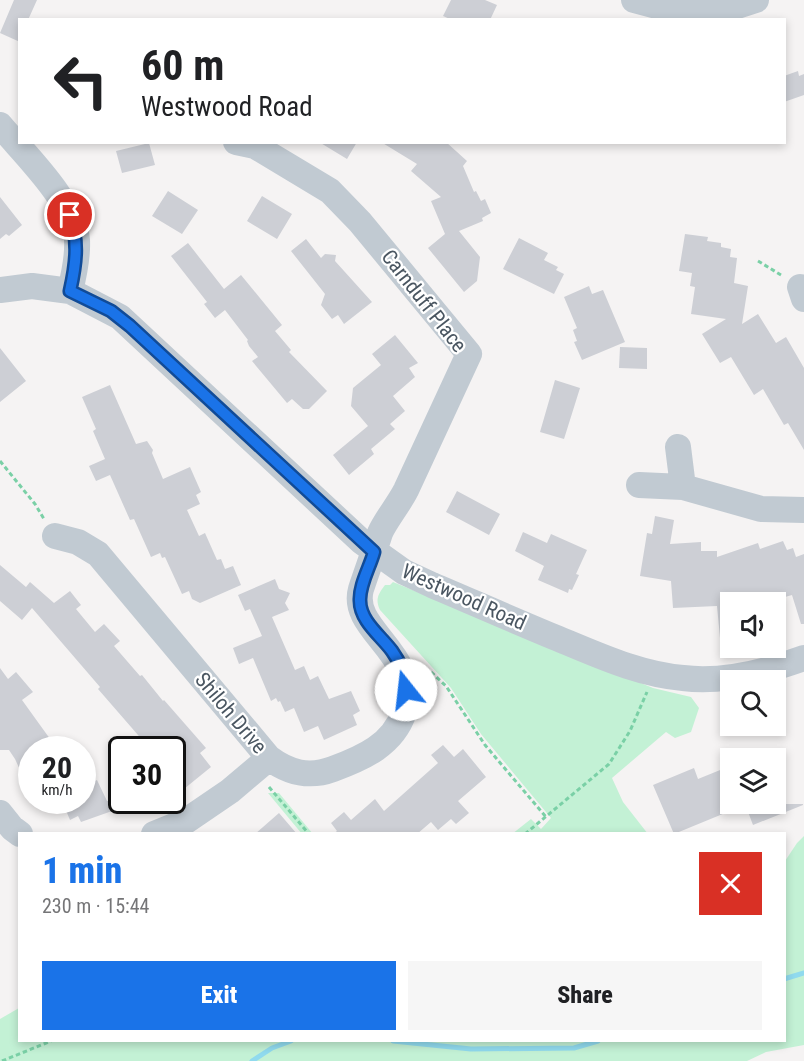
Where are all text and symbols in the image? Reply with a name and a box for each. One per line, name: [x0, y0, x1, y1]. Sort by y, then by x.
text: 60 m: [141, 41, 224, 90]
icon: left: [42, 42, 120, 120]
text: Westwood Road: [141, 91, 313, 123]
pin: [44, 189, 95, 240]
icon: arrive: [53, 198, 86, 231]
street label: Carnduff Place: [377, 245, 471, 357]
street label: Westwood Road: [398, 559, 530, 635]
map controls: [720, 592, 786, 814]
button: sound: [720, 592, 786, 658]
position arrow: [374, 658, 438, 722]
street label: Shiloh Drive: [190, 668, 272, 758]
button: search: [720, 670, 786, 736]
speed limit sign: 30: [108, 736, 186, 814]
button: layers: [720, 748, 786, 814]
text: 20: [42, 750, 72, 785]
text: km/h: [42, 781, 72, 799]
text: 1 min: [42, 850, 122, 892]
button: close: [699, 852, 762, 915]
text: 230 m · 15:44: [42, 894, 149, 918]
button: Exit: [42, 961, 396, 1030]
button: Share: [408, 961, 762, 1030]

